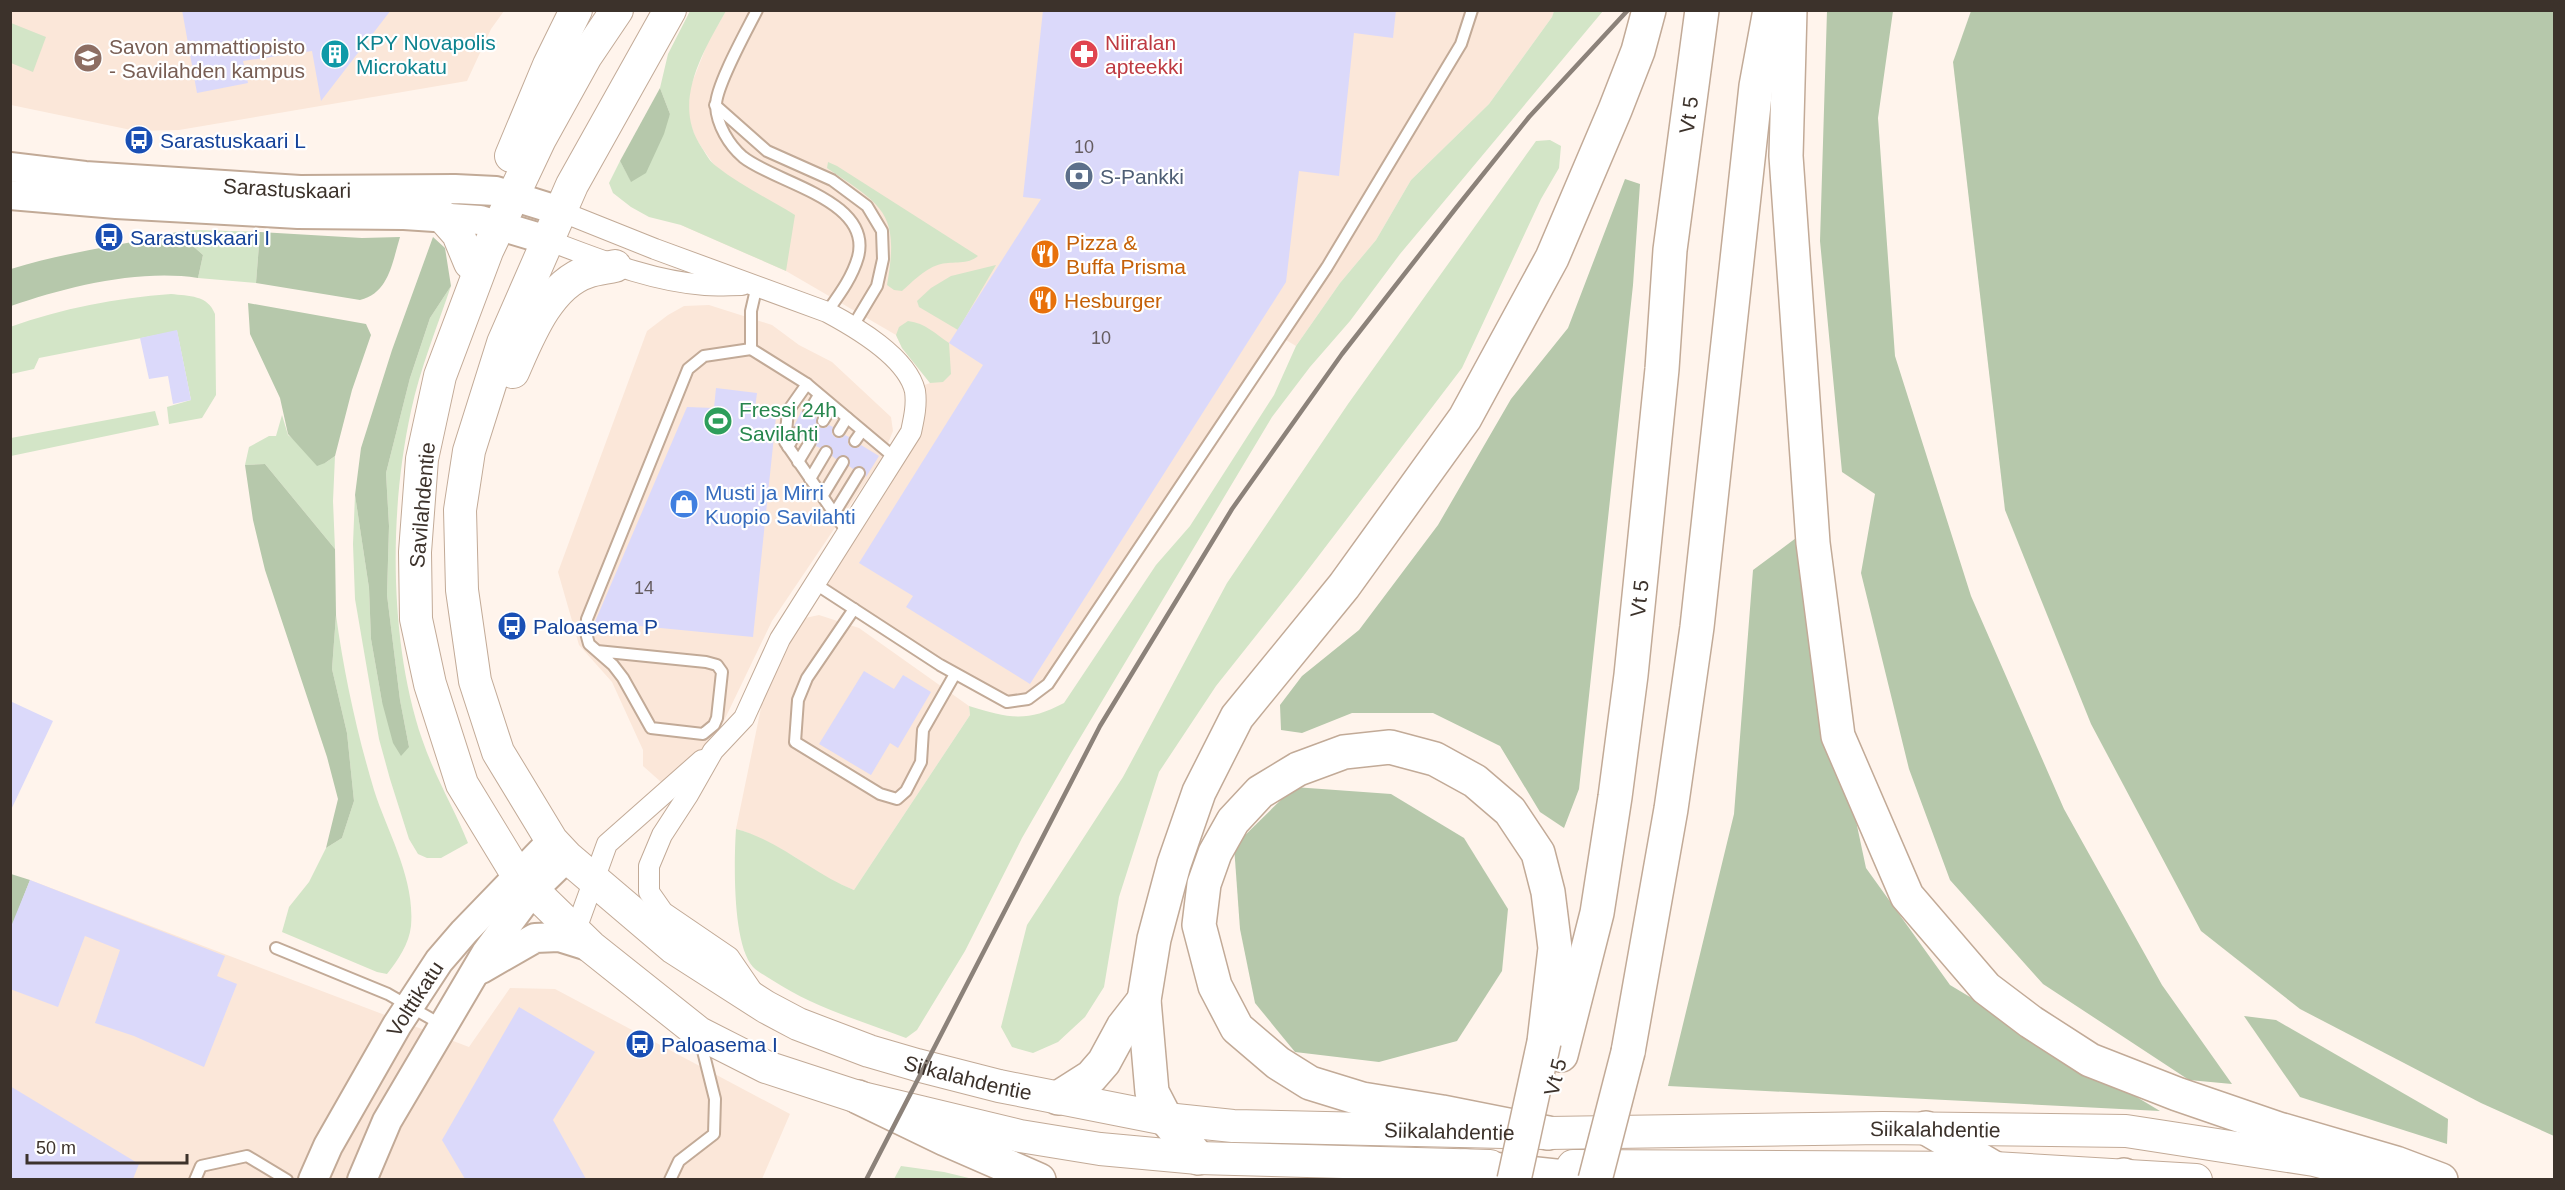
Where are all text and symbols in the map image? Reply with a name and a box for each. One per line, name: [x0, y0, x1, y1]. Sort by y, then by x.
place label: KPY Novapolis Microkatu: [356, 31, 496, 78]
place label: Niiralan apteekki: [1105, 31, 1183, 78]
place label: Savon ammattiopisto - Savilahden kampus: [109, 35, 305, 82]
building icon: KPY Novapolis Microkatu: [319, 38, 351, 70]
pharmacy icon: Niiralan apteekki: [1068, 38, 1100, 70]
school or university icon: Savon ammattiopisto - Savilahden kampus: [72, 42, 104, 74]
street label: Vt 5: [1674, 95, 1702, 135]
bus stop icon: Sarastuskaari L: [123, 124, 155, 156]
place label: Sarastuskaari L: [160, 129, 306, 152]
house number: 10: [1074, 137, 1094, 157]
bank icon: S-Pankki: [1063, 160, 1095, 192]
place label: S-Pankki: [1100, 165, 1184, 188]
street label: Sarastuskaari: [222, 174, 351, 202]
bus stop icon: Sarastuskaari I: [93, 221, 125, 253]
place label: Sarastuskaari I: [130, 226, 270, 249]
place label: Pizza & Buffa Prisma: [1066, 231, 1186, 278]
restaurant icon: Pizza & Buffa Prisma: [1029, 238, 1061, 270]
restaurant icon: Hesburger: [1027, 284, 1059, 316]
place label: Hesburger: [1064, 289, 1162, 312]
house number: 10: [1091, 328, 1111, 348]
place label: Fressi 24h Savilahti: [739, 398, 837, 445]
sports icon: Fressi 24h Savilahti: [702, 405, 734, 437]
street label: Savilahdentie: [405, 441, 439, 569]
place label: Musti ja Mirri Kuopio Savilahti: [705, 481, 856, 528]
shop icon: Musti ja Mirri Kuopio Savilahti: [668, 488, 700, 520]
house number: 14: [634, 578, 654, 598]
street label: Vt 5: [1625, 579, 1652, 618]
bus stop icon: Paloasema P: [496, 610, 528, 642]
place label: Paloasema P: [533, 615, 658, 638]
street label: Volttikatu: [382, 957, 447, 1040]
bus stop icon: Paloasema I: [624, 1028, 656, 1060]
place label: Paloasema I: [661, 1033, 778, 1056]
street label: Siikalahdentie: [901, 1050, 1034, 1104]
street label: Vt 5: [1539, 1056, 1571, 1098]
street label: Siikalahdentie: [1870, 1116, 2001, 1141]
street label: Siikalahdentie: [1384, 1118, 1515, 1144]
scale bar: [27, 1127, 188, 1165]
text: 50 m: [36, 1138, 76, 1158]

